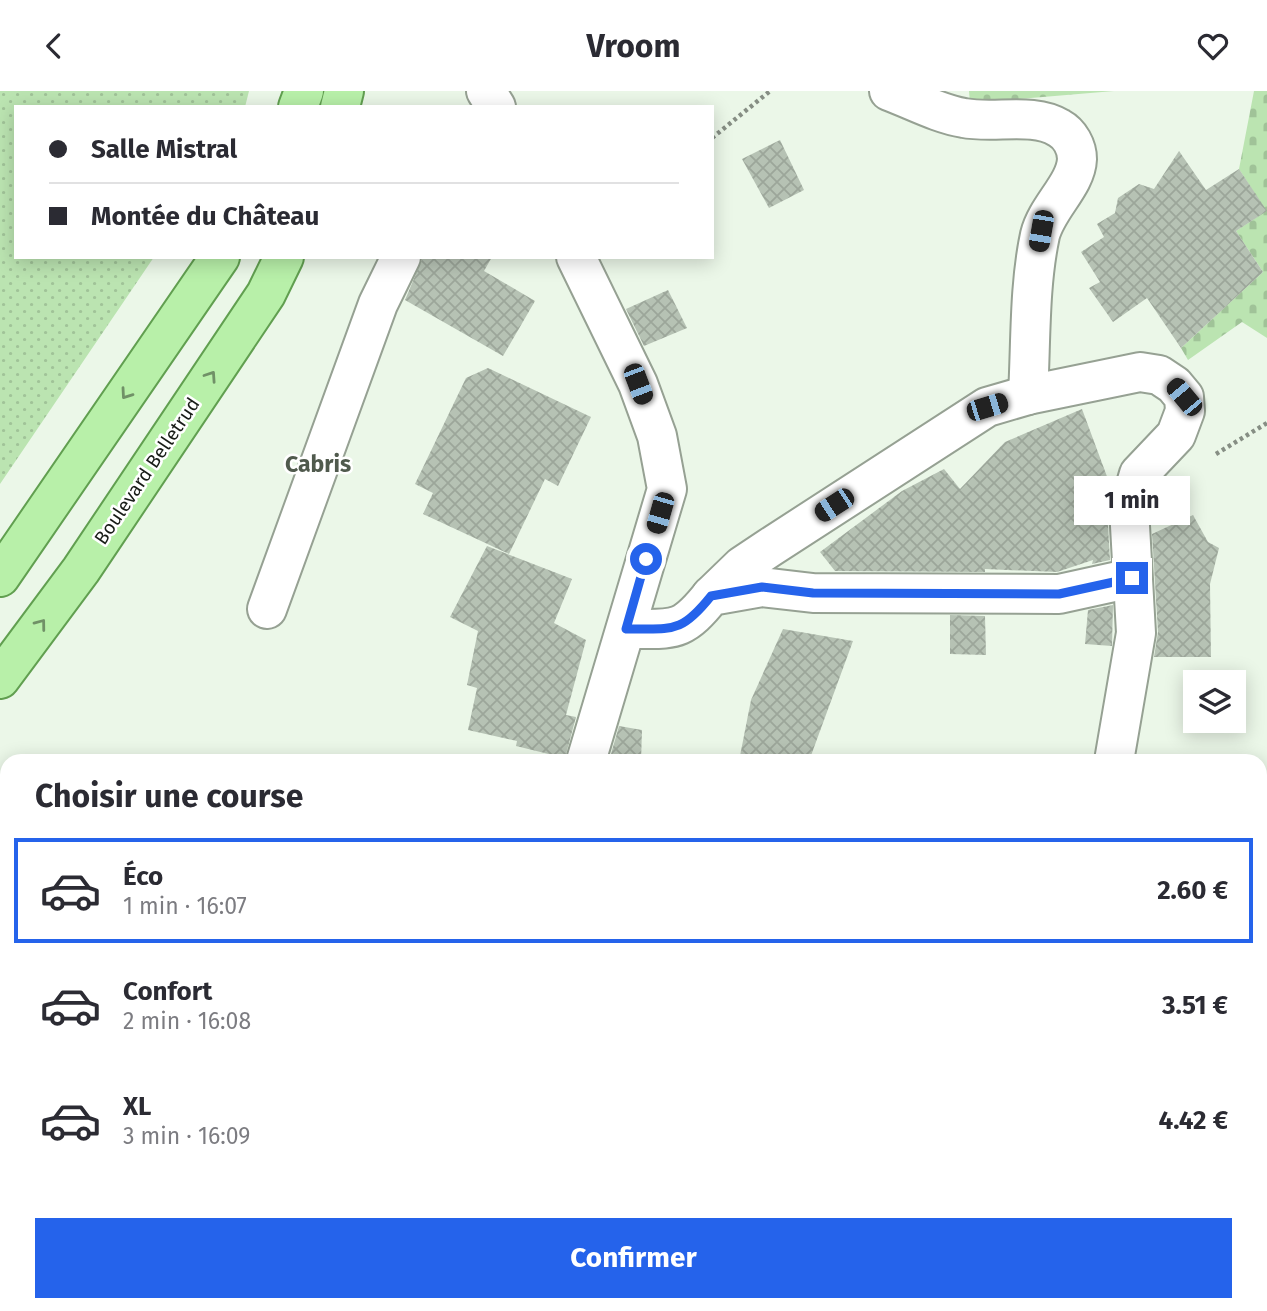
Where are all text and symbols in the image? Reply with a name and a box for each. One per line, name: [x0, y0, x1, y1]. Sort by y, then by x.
icon: back: [35, 27, 73, 65]
text: Vroom: [586, 27, 681, 65]
icon: heart: [1194, 27, 1232, 65]
text: Salle Mistral: [91, 134, 237, 165]
text: Montée du Château: [91, 201, 319, 232]
car: [1028, 208, 1055, 254]
car: [621, 361, 656, 407]
one-way arrow: [203, 371, 215, 384]
car: [1163, 374, 1206, 420]
one-way arrow: [121, 386, 134, 399]
car: [964, 391, 1011, 423]
street label: Boulevard Belletrud: [89, 393, 205, 549]
district label: Cabris: [285, 450, 351, 478]
callout: 1 min: [1074, 477, 1190, 525]
car: [811, 485, 858, 525]
text: 1 min: [1104, 486, 1160, 514]
car: [645, 490, 676, 536]
route start: [630, 543, 662, 575]
route end: [1116, 562, 1148, 594]
one-way arrow: [32, 619, 45, 632]
map controls: [1183, 670, 1246, 733]
button: layers: [1183, 670, 1246, 733]
text: Choisir une course: [35, 777, 303, 815]
icon: car: [39, 859, 102, 922]
text: Éco: [123, 861, 163, 892]
text: 2.60 €: [1157, 875, 1228, 906]
text: 1 min · 16:07: [123, 892, 247, 920]
icon: car: [39, 974, 102, 1037]
text: Confort: [123, 976, 212, 1007]
text: 3.51 €: [1162, 990, 1228, 1021]
text: 2 min · 16:08: [123, 1007, 251, 1035]
icon: car: [39, 1089, 102, 1152]
text: XL: [123, 1091, 151, 1122]
text: 4.42 €: [1159, 1105, 1228, 1136]
text: 3 min · 16:09: [123, 1122, 250, 1150]
button: Confirmer: [35, 1218, 1232, 1298]

